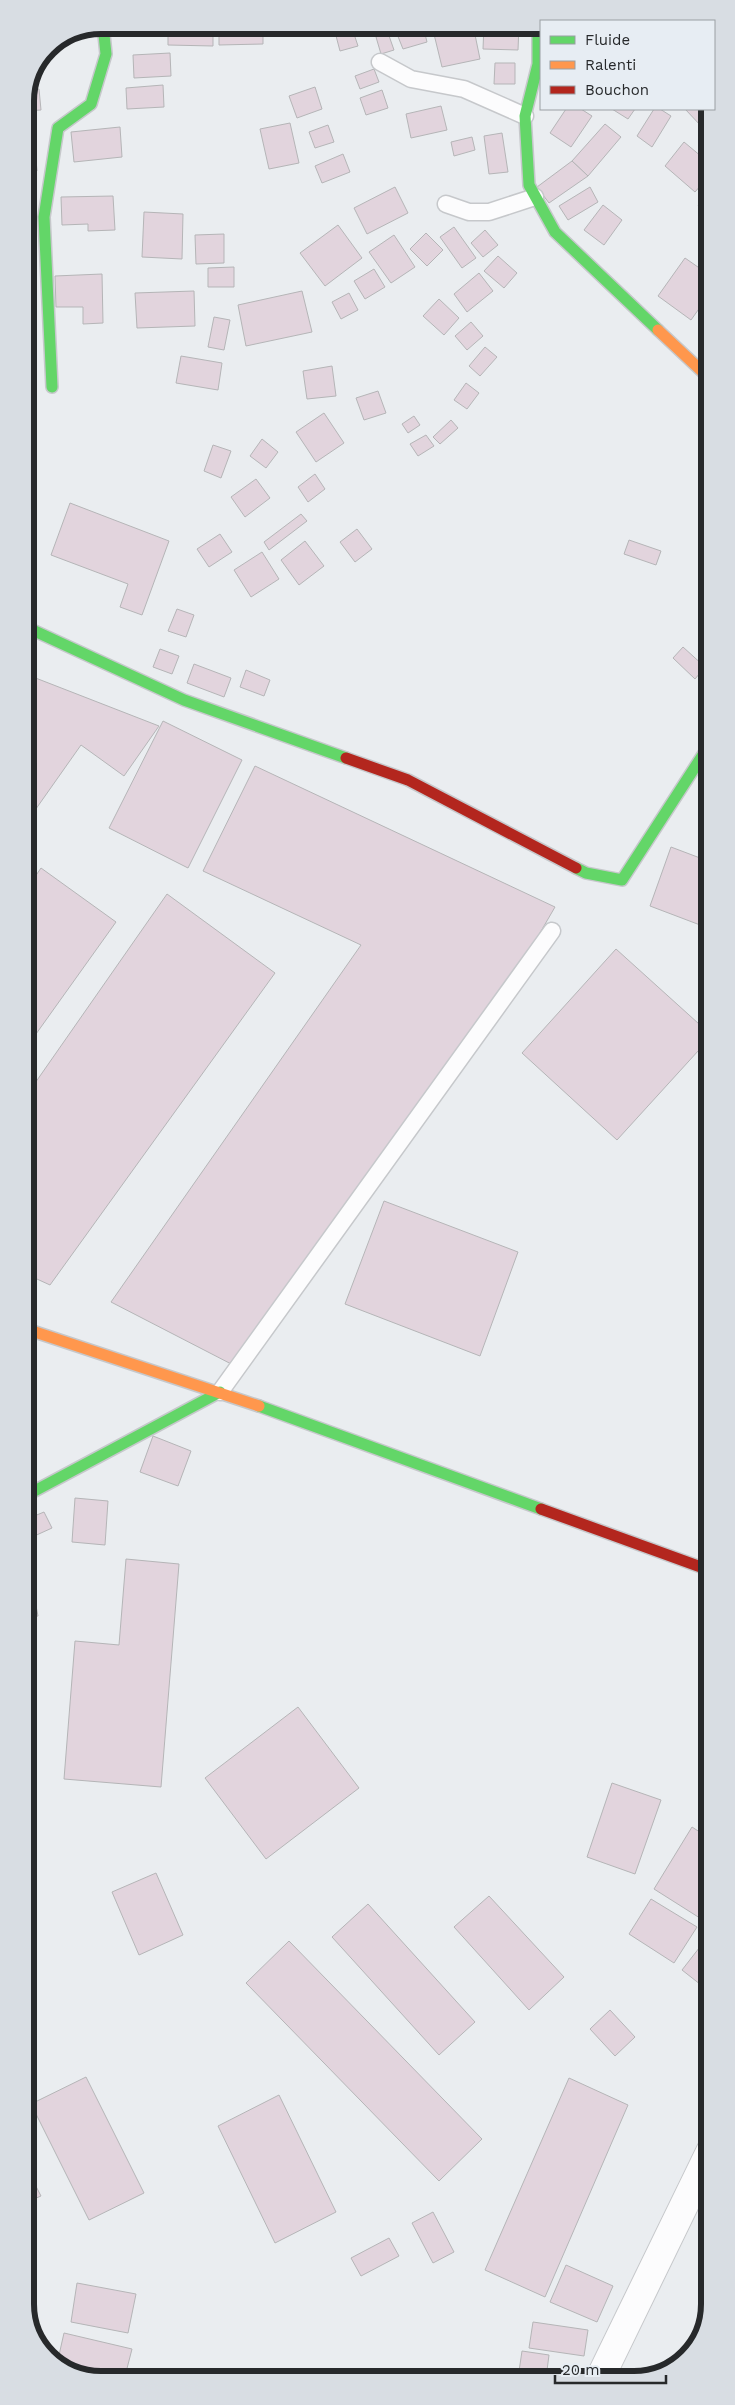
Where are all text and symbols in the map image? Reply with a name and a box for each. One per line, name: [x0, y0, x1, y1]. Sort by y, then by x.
legend: [540, 20, 715, 110]
text: Fluide: [585, 31, 630, 49]
text: Ralenti: [585, 56, 636, 74]
text: Bouchon: [585, 81, 649, 99]
scale bar: [555, 2352, 666, 2384]
text: 20 m: [562, 2361, 600, 2379]

